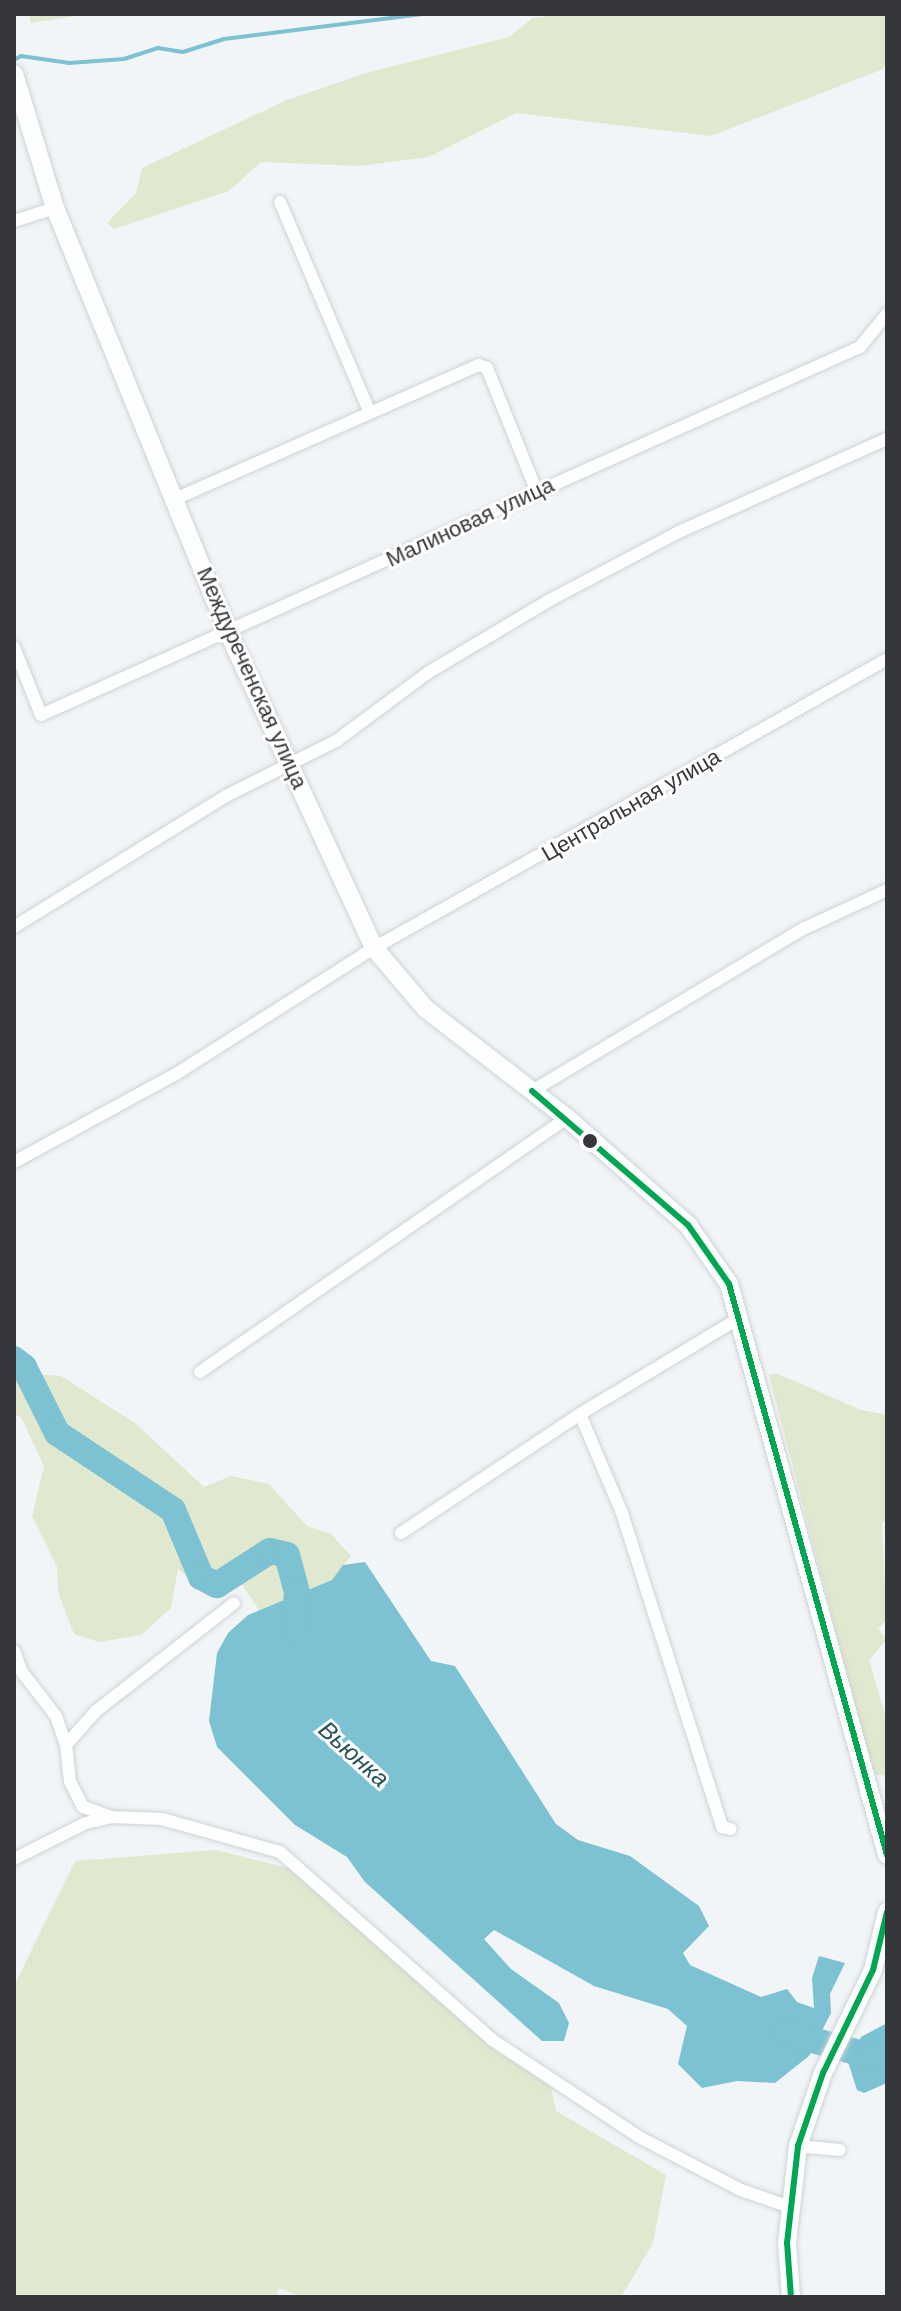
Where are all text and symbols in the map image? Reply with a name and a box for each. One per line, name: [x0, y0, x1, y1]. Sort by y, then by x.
street label: Малиновая улица: [382, 472, 558, 572]
street label: Междуреченская улица: [191, 563, 313, 793]
street label: Центральная улица: [537, 743, 725, 867]
unlabelled marker: [582, 1133, 598, 1149]
water label: Вьюнка: [313, 1715, 395, 1793]

